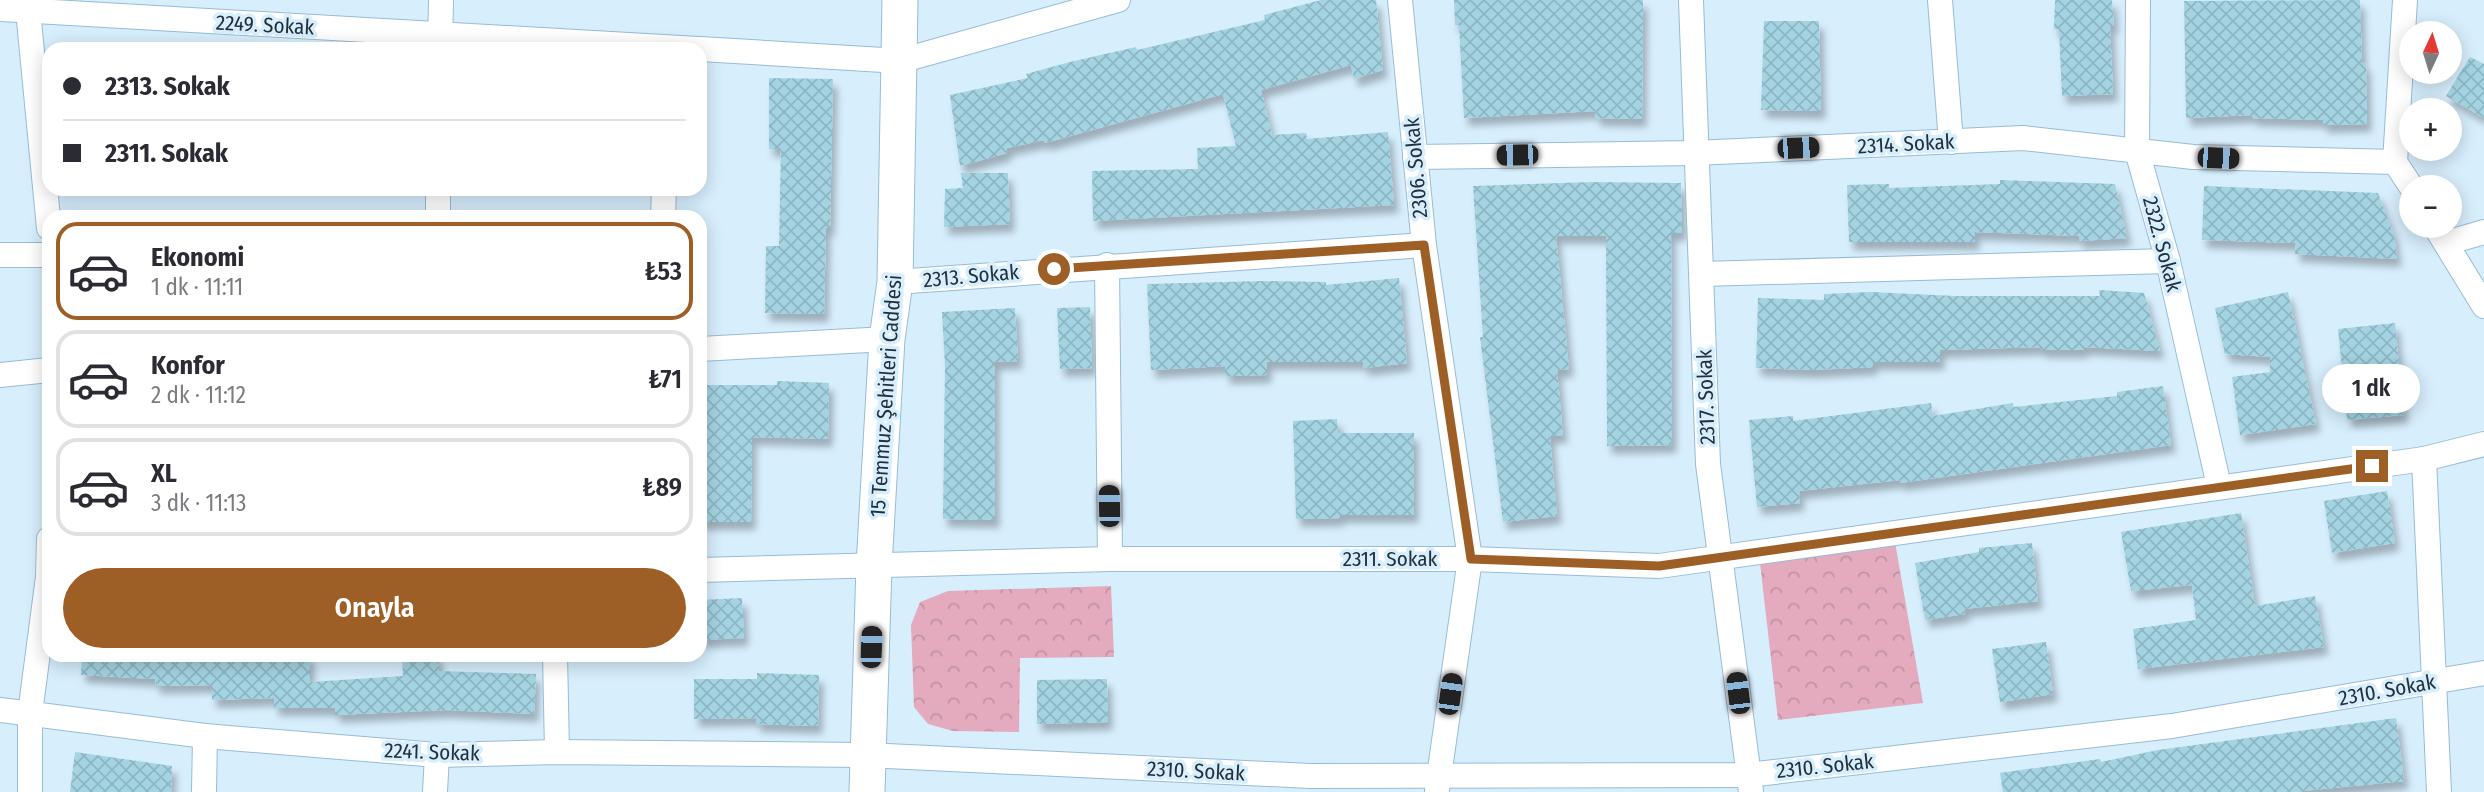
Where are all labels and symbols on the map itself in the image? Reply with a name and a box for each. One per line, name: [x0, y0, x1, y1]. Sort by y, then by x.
street label: 2249. Sokak: [215, 9, 315, 41]
north arrow: [2399, 21, 2462, 84]
street label: 2306. Sokak: [1399, 117, 1433, 219]
street label: 2314. Sokak: [1857, 128, 1955, 160]
car: [1777, 137, 1820, 159]
car: [1496, 144, 1539, 166]
car: [2197, 147, 2240, 169]
street label: 2322. Sokak: [2137, 194, 2187, 295]
route start: [1038, 253, 1070, 285]
street label: 2313. Sokak: [922, 259, 1020, 293]
street label: 15 Temmuz Şehitleri Caddesi: [865, 274, 907, 518]
street label: 2317. Sokak: [1691, 349, 1721, 445]
callout: 1 dk: [2323, 364, 2421, 414]
route end: [2356, 450, 2388, 482]
car: [1099, 485, 1120, 527]
street label: 2311. Sokak: [1343, 546, 1438, 572]
car: [860, 626, 883, 668]
street label: 2310. Sokak: [2337, 669, 2438, 711]
car: [1726, 671, 1751, 715]
car: [1437, 672, 1464, 716]
street label: 2241. Sokak: [384, 737, 480, 767]
street label: 2310. Sokak: [1775, 748, 1875, 784]
street label: 2310. Sokak: [1147, 755, 1246, 787]

